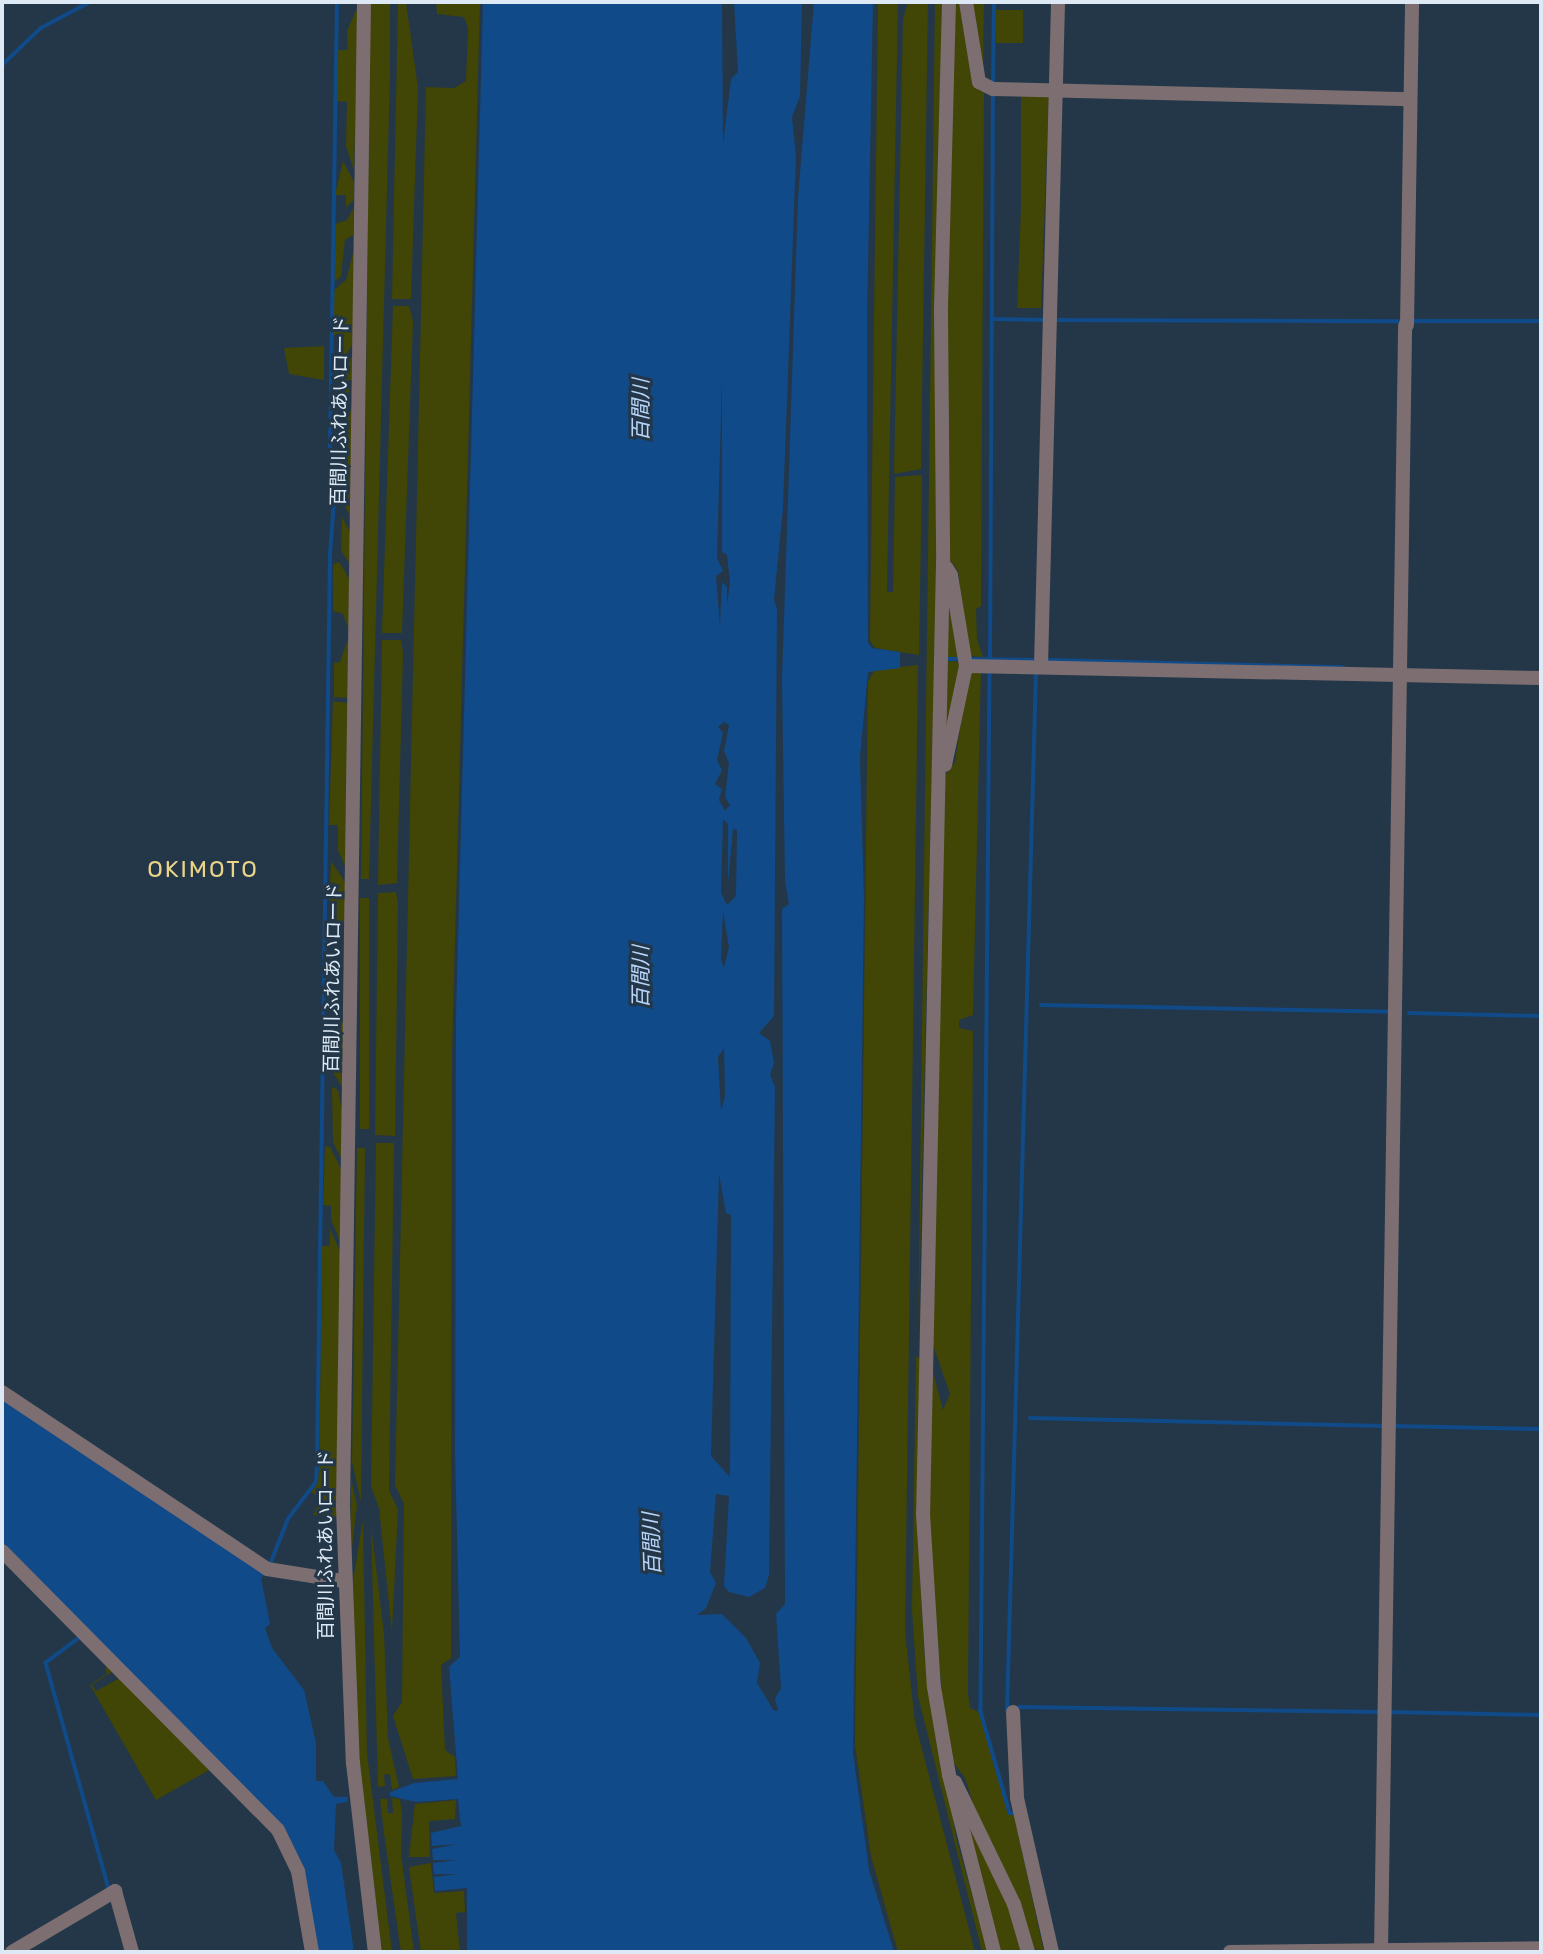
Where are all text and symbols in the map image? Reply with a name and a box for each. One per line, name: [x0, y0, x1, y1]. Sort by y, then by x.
street label: 百間川ふれあいロード: [327, 316, 353, 506]
water label: 百間川: [628, 379, 654, 441]
district label: OKIMOTO: [148, 855, 258, 883]
street label: 百間川ふれあいロード: [320, 883, 346, 1073]
water label: 百間川: [628, 946, 654, 1008]
street label: 百間川ふれあいロード: [315, 1450, 337, 1640]
water label: 百間川: [638, 1512, 666, 1576]

